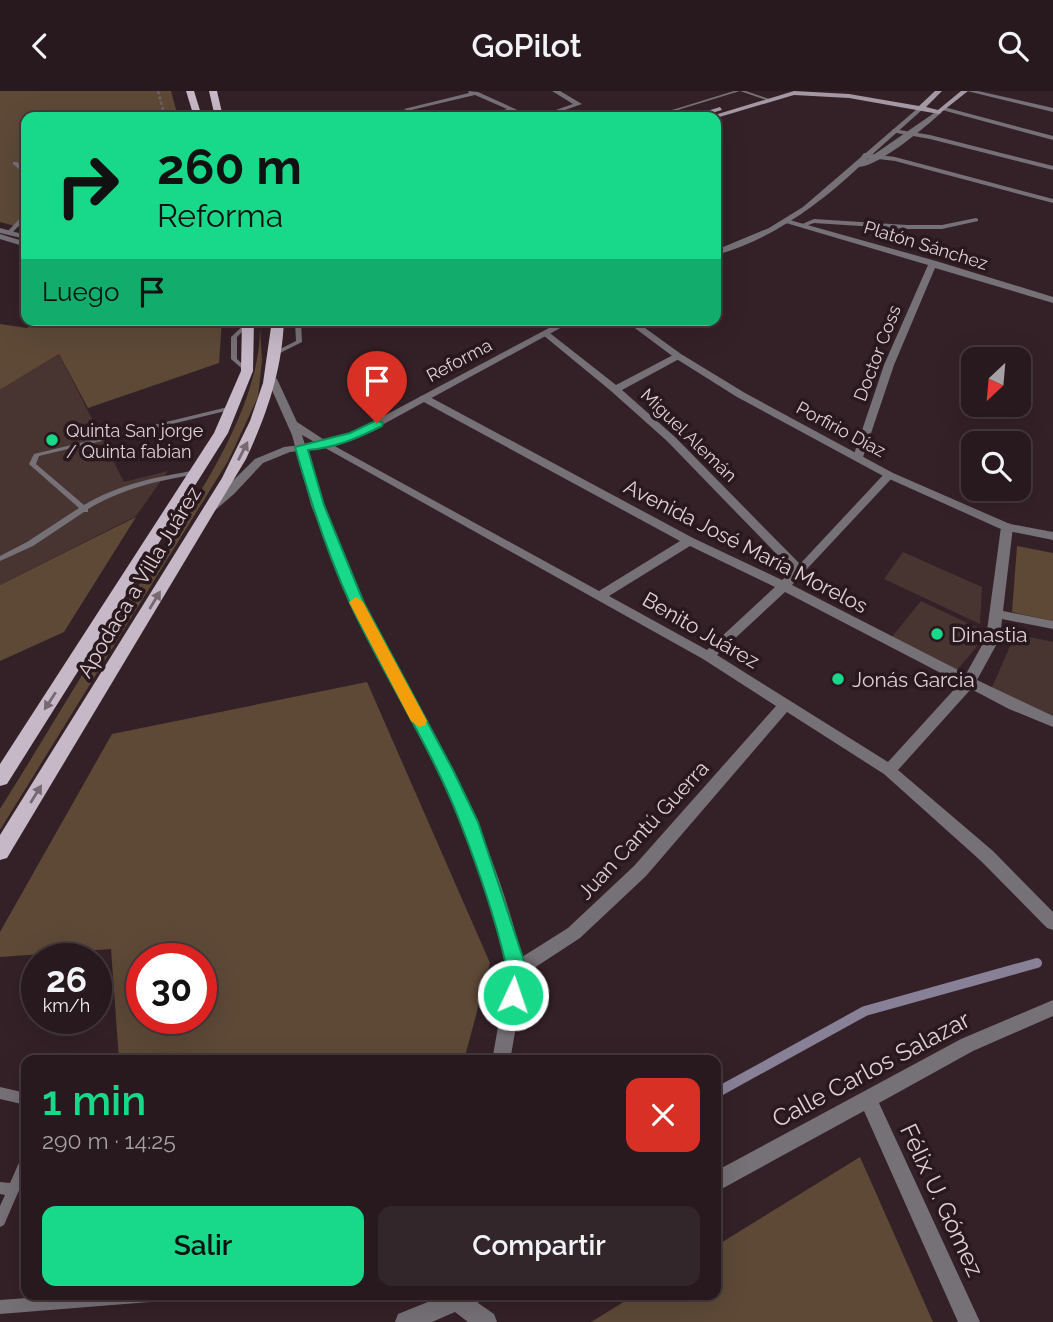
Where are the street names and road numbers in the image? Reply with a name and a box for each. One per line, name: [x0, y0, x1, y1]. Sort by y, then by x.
street label: Platón Sánchez: [862, 216, 991, 274]
street label: Doctor Coss: [849, 302, 905, 404]
street label: Reforma: [423, 334, 495, 386]
street label: Miguel Alemán: [637, 384, 741, 486]
street label: Porfirio Díaz: [793, 397, 889, 461]
street label: Avenida José María Morelos: [620, 474, 872, 618]
street label: Apodaca a Villa Juárez: [72, 482, 206, 682]
street label: Benito Juárez: [638, 586, 764, 674]
street label: Juan Cantú Guerra: [572, 756, 714, 904]
street label: Calle Carlos Salazar: [767, 1004, 975, 1133]
street label: Félix U. Gómez: [894, 1119, 990, 1281]

